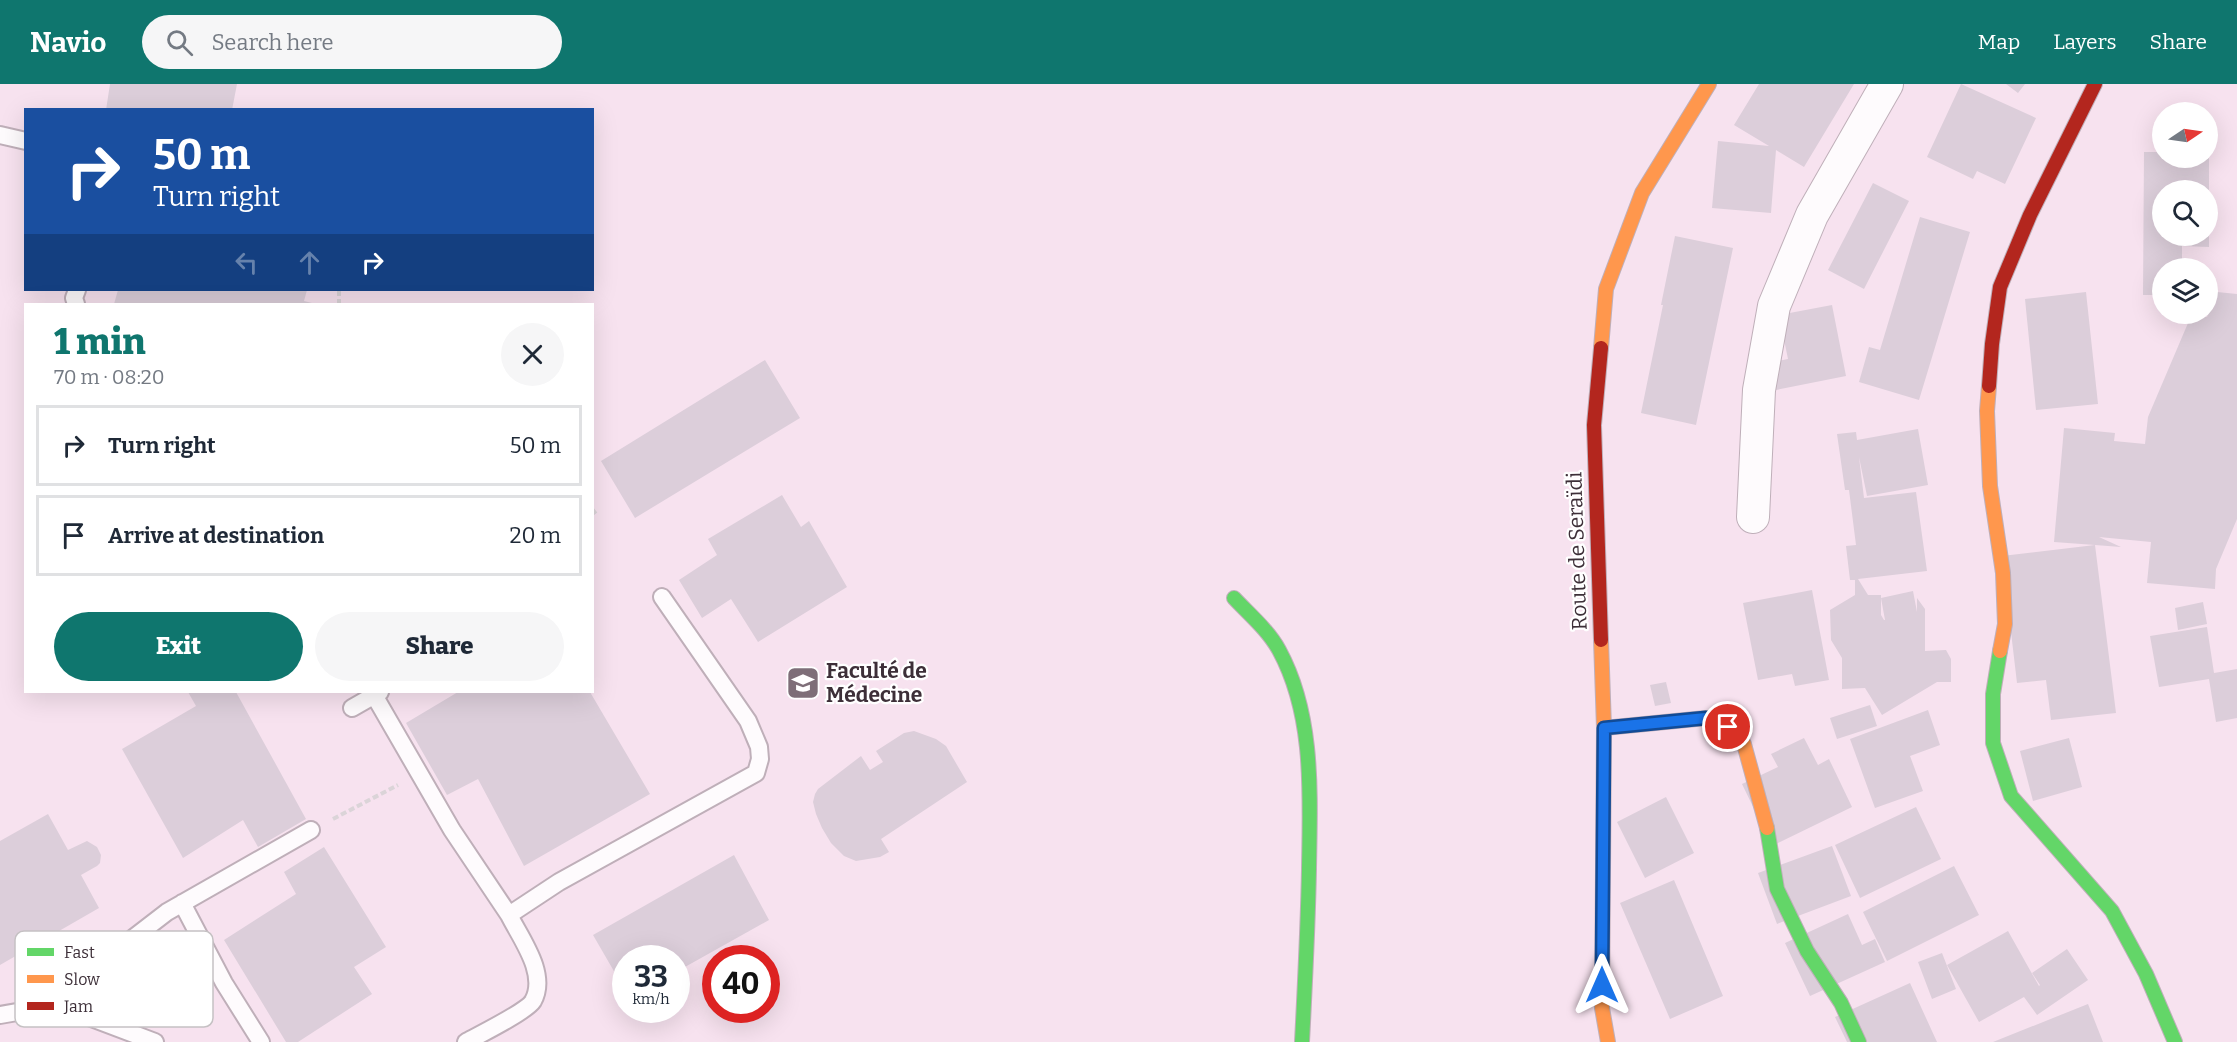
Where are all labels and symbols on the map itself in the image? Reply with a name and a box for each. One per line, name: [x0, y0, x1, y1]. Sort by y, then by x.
north arrow: [2152, 102, 2218, 168]
street label: Route de Seraïdi: [1561, 471, 1593, 631]
place label: Faculté de Médecine: [826, 658, 927, 708]
school or university icon: Faculté de Médecine: [785, 665, 821, 701]
pin: [1702, 701, 1753, 752]
legend: [15, 931, 213, 1027]
text: Fast: [64, 943, 95, 962]
speed limit sign: 40: [702, 945, 780, 1023]
position arrow: [1570, 953, 1634, 1017]
text: Slow: [64, 970, 100, 989]
text: Jam: [63, 997, 93, 1016]

